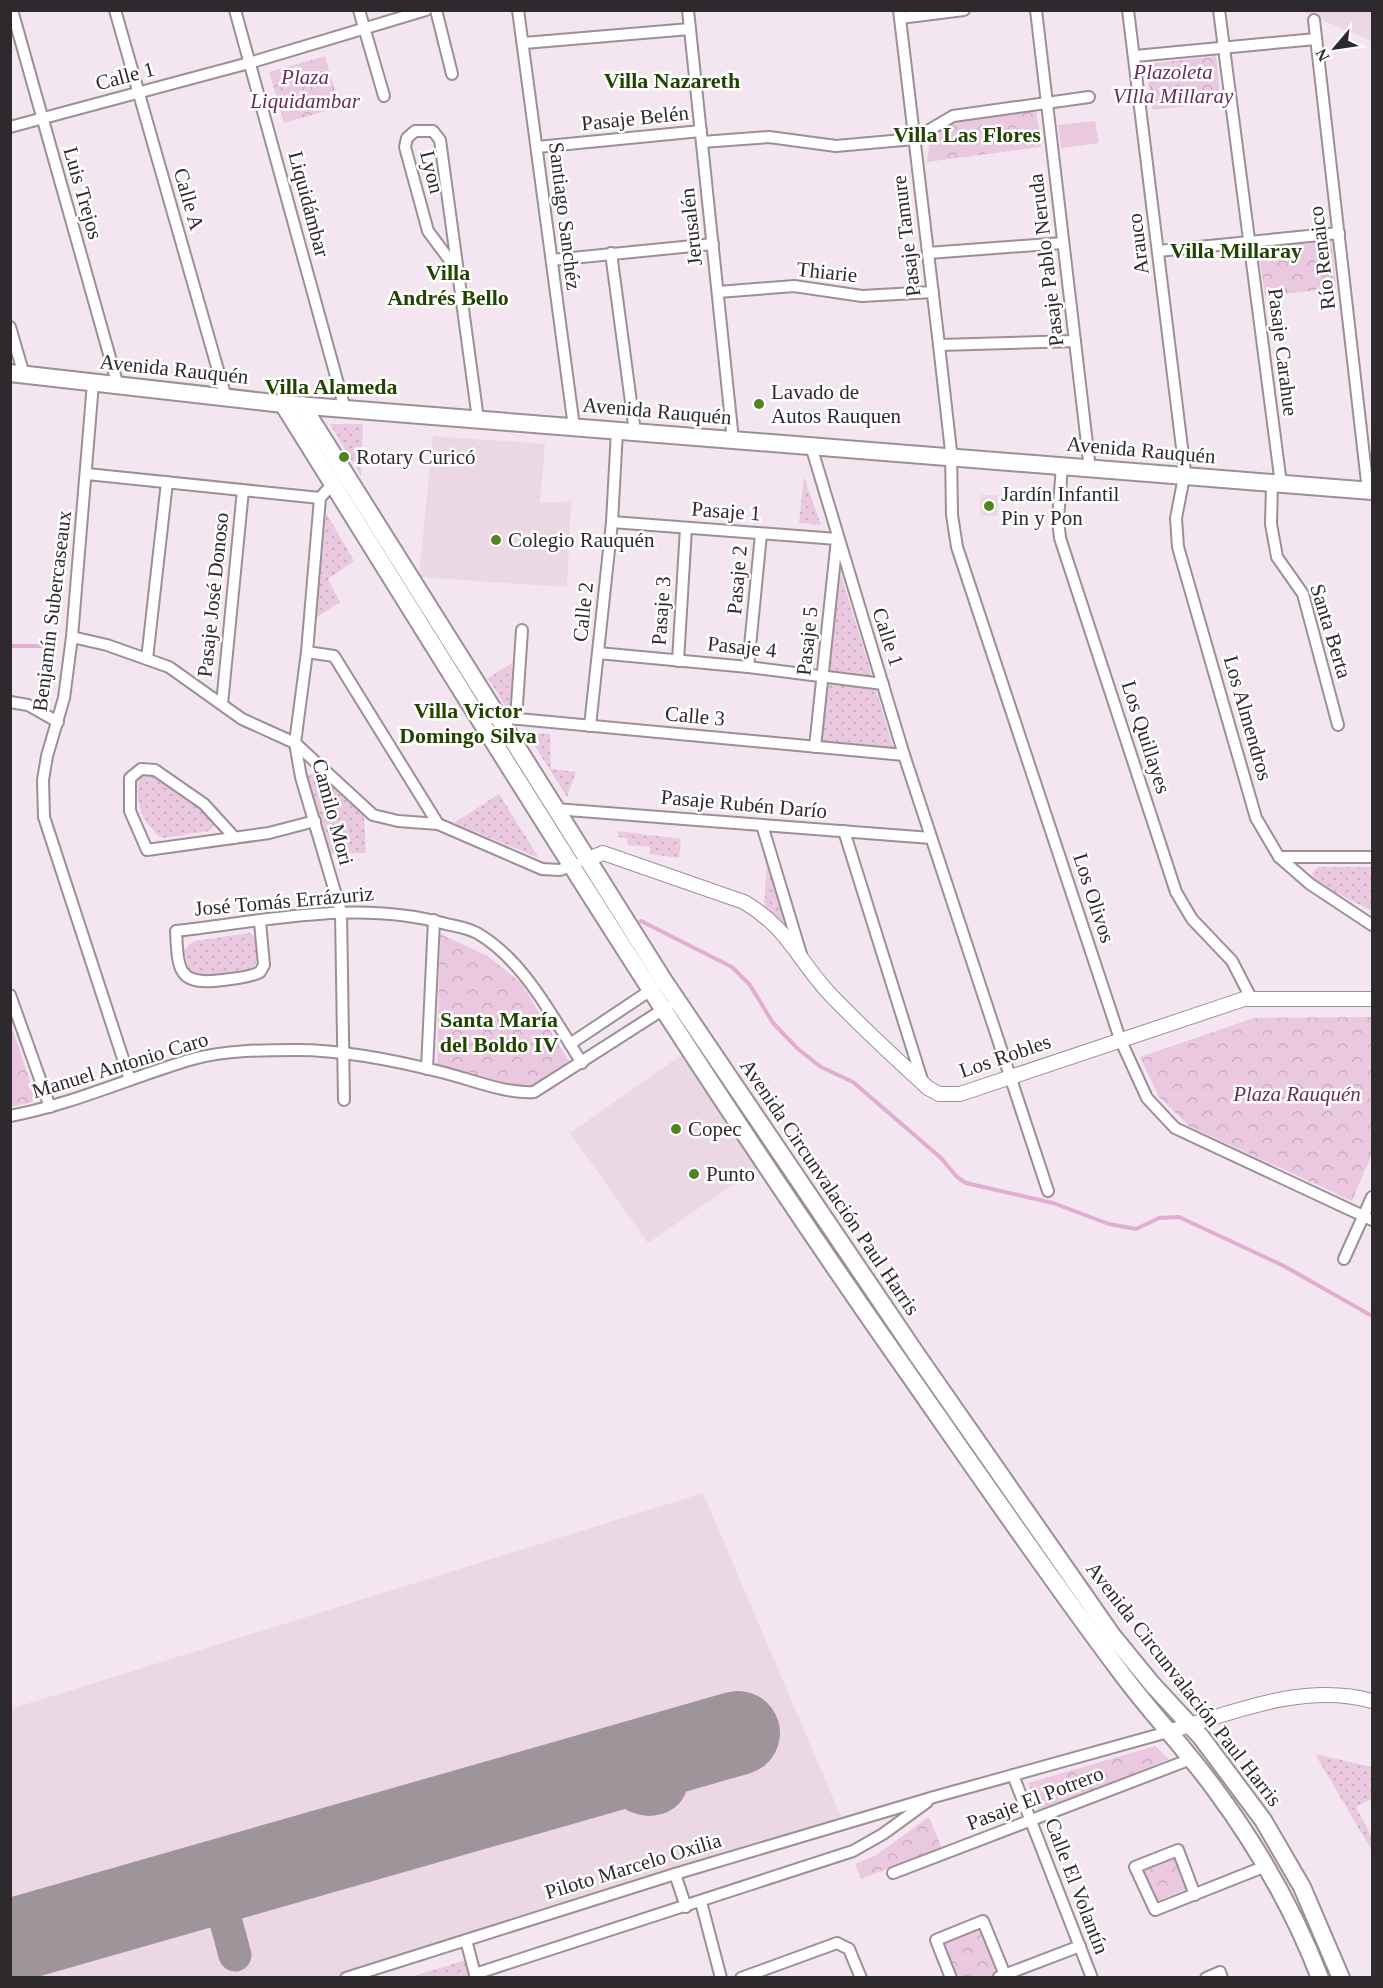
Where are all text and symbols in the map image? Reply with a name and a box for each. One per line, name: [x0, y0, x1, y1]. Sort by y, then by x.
north arrow: [1305, 18, 1365, 78]
text: N: [1312, 45, 1333, 64]
street label: Calle 1: [93, 57, 157, 95]
park label: Plazoleta VIlla Millaray: [1113, 60, 1234, 108]
park label: Plaza Liquidambar: [249, 65, 361, 113]
district label: Villa Nazareth: [604, 68, 740, 93]
street label: Pasaje Belén: [580, 100, 690, 136]
district label: Villa Las Flores: [893, 122, 1041, 147]
street label: Santiago Sanchéz: [544, 141, 586, 291]
street label: Luis Trejos: [58, 144, 108, 242]
street label: Lyon: [415, 148, 449, 196]
street label: Liquidámbar: [283, 149, 335, 259]
street label: Calle A: [169, 165, 210, 234]
street label: Pasaje Pablo Neruda: [1023, 172, 1069, 348]
street label: Pasaje Tamure: [887, 174, 925, 298]
street label: Jerusalén: [675, 186, 707, 267]
street label: Río Renaico: [1304, 205, 1340, 311]
street label: Arauco: [1122, 212, 1154, 276]
district label: Villa Millaray: [1170, 238, 1302, 263]
street label: Thiarie: [796, 257, 858, 287]
district label: Villa Andrés Bello: [387, 260, 509, 310]
street label: Pasaje Carahue: [1263, 287, 1303, 417]
street label: Avenida Rauquén: [98, 349, 250, 389]
district label: Villa Alameda: [264, 374, 398, 399]
place label: Lavado de Autos Rauquen: [771, 380, 902, 428]
street label: Avenida Rauquén: [581, 393, 733, 430]
marker: Lavado de Autos Rauquen: [752, 397, 766, 411]
street label: Avenida Rauquén: [1065, 432, 1217, 469]
place label: Rotary Curicó: [356, 445, 476, 469]
marker: Rotary Curicó: [337, 450, 351, 464]
place label: Jardín Infantil Pin y Pon: [1001, 482, 1120, 530]
street label: Pasaje 1: [691, 497, 761, 525]
marker: Jardín Infantil Pin y Pon: [982, 499, 996, 513]
street label: Benjamín Subercaseaux: [28, 509, 76, 713]
street label: Pasaje José Donoso: [192, 511, 234, 679]
place label: Colegio Rauquén: [508, 528, 655, 552]
marker: Colegio Rauquén: [489, 533, 503, 547]
street label: Pasaje 2: [722, 544, 752, 616]
street label: Pasaje 3: [647, 576, 675, 646]
street label: Calle 2: [568, 581, 598, 643]
street label: Santa Berta: [1305, 581, 1357, 682]
street label: Pasaje 5: [791, 605, 823, 677]
street label: Calle 1: [867, 605, 909, 669]
street label: Pasaje 4: [706, 631, 778, 663]
street label: Los Almendros: [1219, 653, 1277, 783]
street label: Los Quillayes: [1116, 678, 1176, 796]
district label: Villa Victor Domingo Silva: [399, 698, 537, 748]
street label: Calle 3: [664, 701, 726, 731]
street label: Camilo Mori: [307, 756, 359, 868]
street label: Pasaje Rubén Darío: [660, 785, 828, 823]
street label: Los Olivos: [1068, 850, 1120, 946]
street label: José Tomás Errázuriz: [193, 881, 375, 921]
district label: Santa María del Boldo IV: [440, 1007, 558, 1057]
street label: Manuel Antonio Caro: [29, 1027, 211, 1103]
street label: Los Robles: [956, 1029, 1054, 1083]
street label: Avenida Circunvalación Paul Harris: [735, 1055, 925, 1319]
park label: Plaza Rauquén: [1232, 1082, 1361, 1106]
place label: Copec: [688, 1117, 742, 1141]
marker: Copec: [669, 1122, 683, 1136]
place label: Punto: [706, 1162, 755, 1186]
marker: Punto: [687, 1167, 701, 1181]
street label: Avenida Circunvalación Paul Harris: [1081, 1557, 1287, 1811]
street label: Pasaje El Potrero: [963, 1761, 1107, 1835]
street label: Calle El Volantín: [1040, 1815, 1114, 1958]
street label: Piloto Marcelo Oxilia: [542, 1828, 725, 1904]

